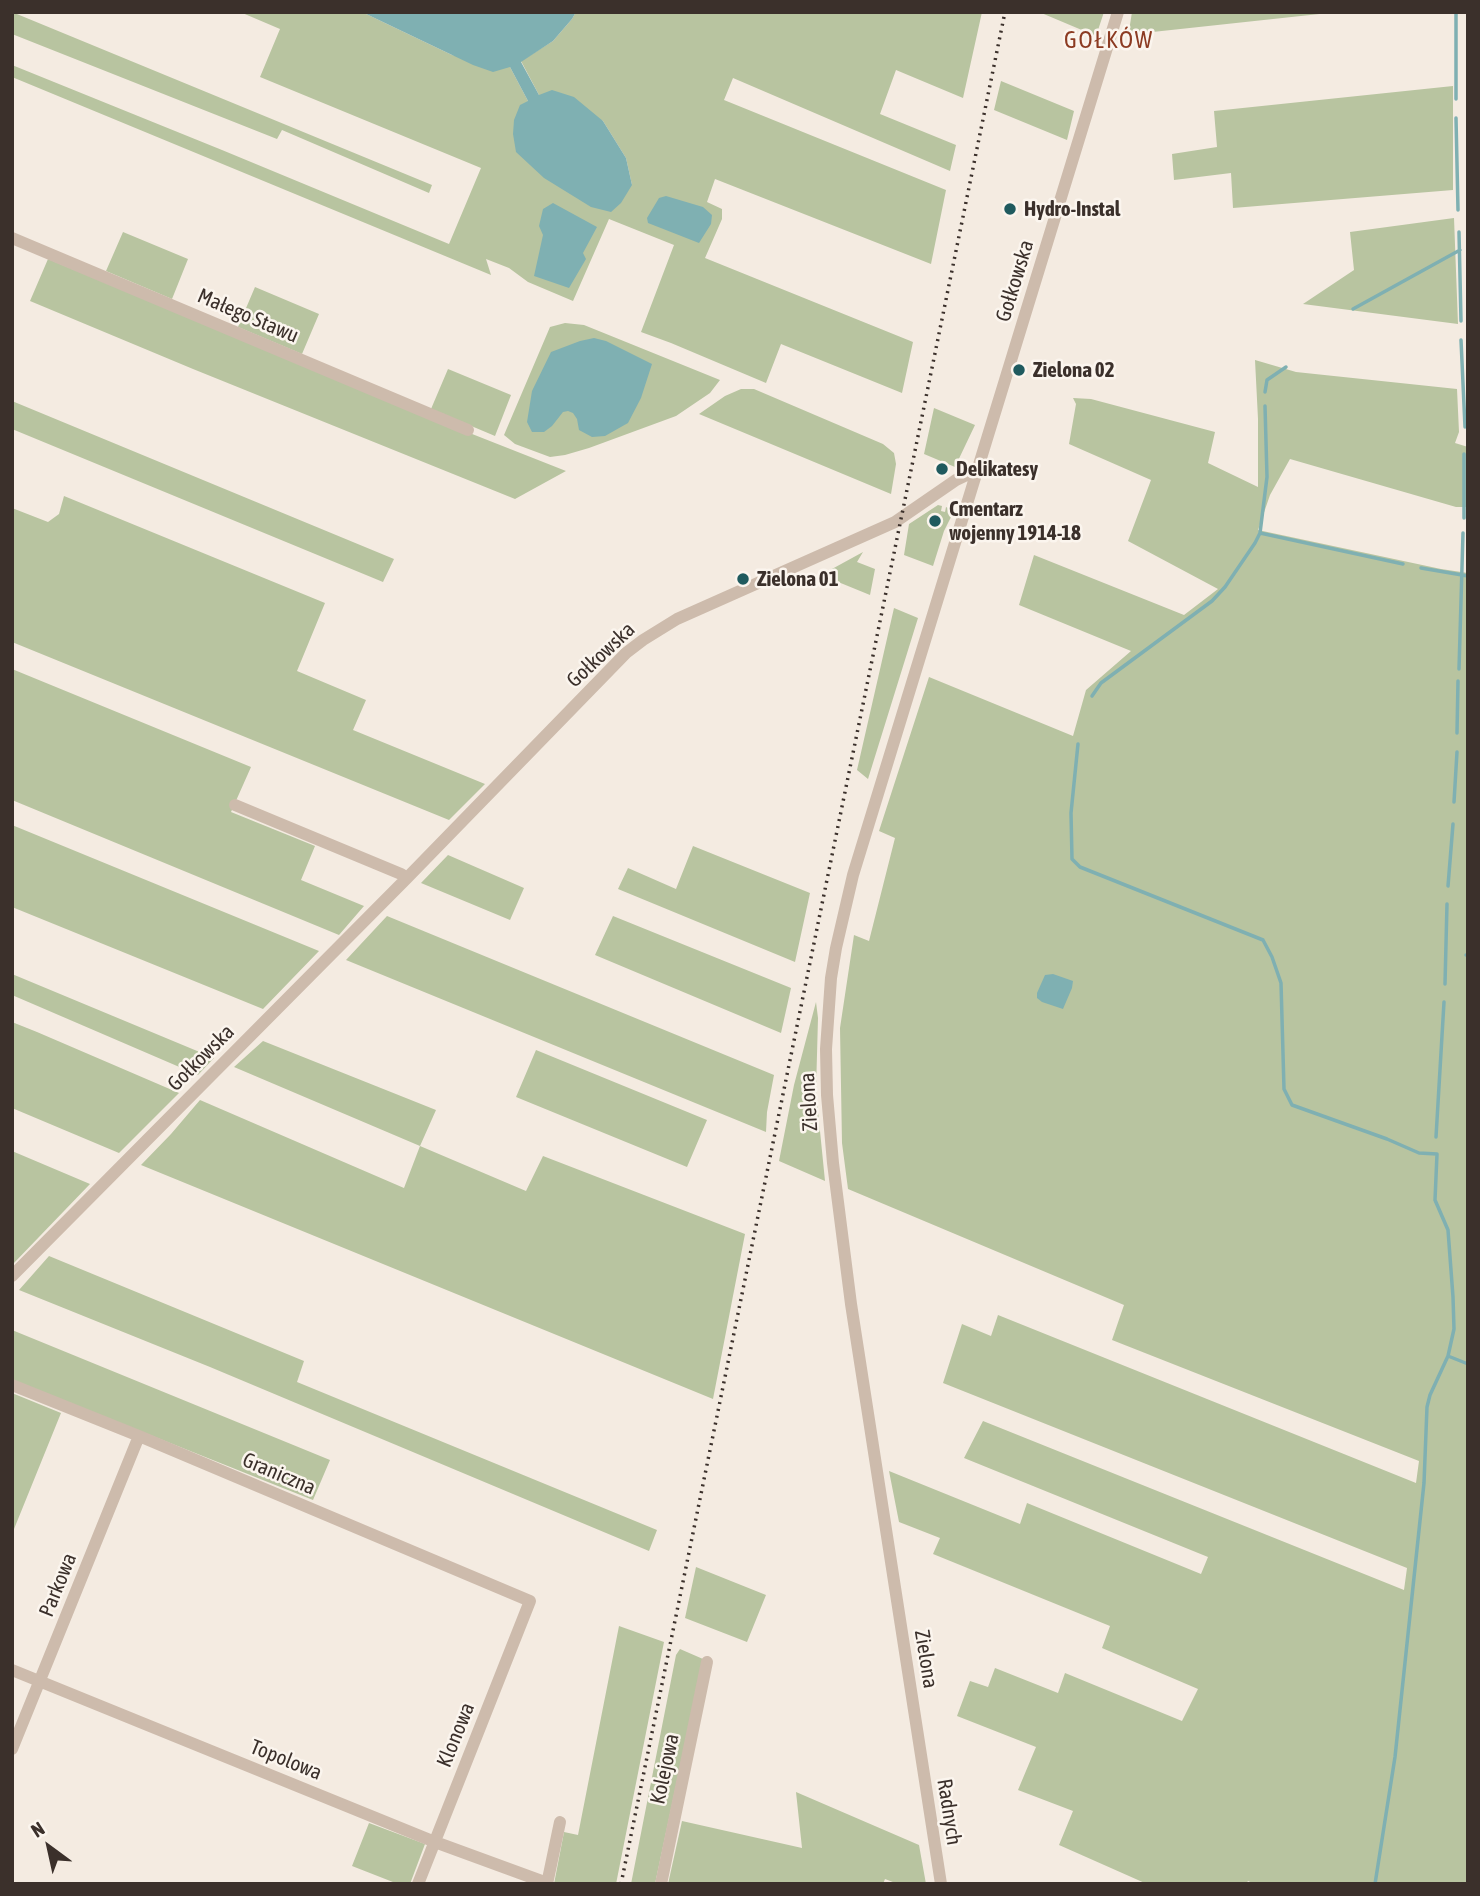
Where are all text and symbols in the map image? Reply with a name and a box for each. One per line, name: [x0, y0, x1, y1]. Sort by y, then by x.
district label: GOŁKÓW: [1065, 26, 1153, 54]
place label: Hydro-Instal: [1024, 196, 1120, 222]
marker: Hydro-Instal: [1002, 201, 1018, 217]
street label: Gołkowska: [991, 237, 1039, 325]
street label: Małego Stawu: [194, 283, 302, 349]
place label: Zielona 02: [1033, 357, 1115, 383]
marker: Zielona 02: [1011, 362, 1027, 378]
place label: Delikatesy: [956, 456, 1038, 482]
marker: Delikatesy: [934, 461, 950, 477]
place label: Cmentarz wojenny 1914-18: [949, 496, 1081, 546]
marker: Cmentarz wojenny 1914-18: [927, 513, 943, 529]
place label: Zielona 01: [757, 566, 839, 592]
marker: Zielona 01: [735, 571, 751, 587]
street label: Gołkowska: [562, 617, 640, 693]
street label: Gołkowska: [162, 1019, 240, 1097]
street label: Zielona: [795, 1072, 823, 1132]
street label: Graniczna: [239, 1447, 319, 1501]
street label: Parkowa: [34, 1549, 82, 1621]
street label: Zielona: [909, 1628, 943, 1690]
street label: Klonowa: [432, 1699, 480, 1771]
street label: Kolejowa: [645, 1732, 685, 1806]
street label: Topolowa: [247, 1734, 325, 1786]
street label: Radnych: [931, 1777, 967, 1847]
north arrow: [14, 1812, 84, 1882]
text: N: [27, 1817, 48, 1842]

